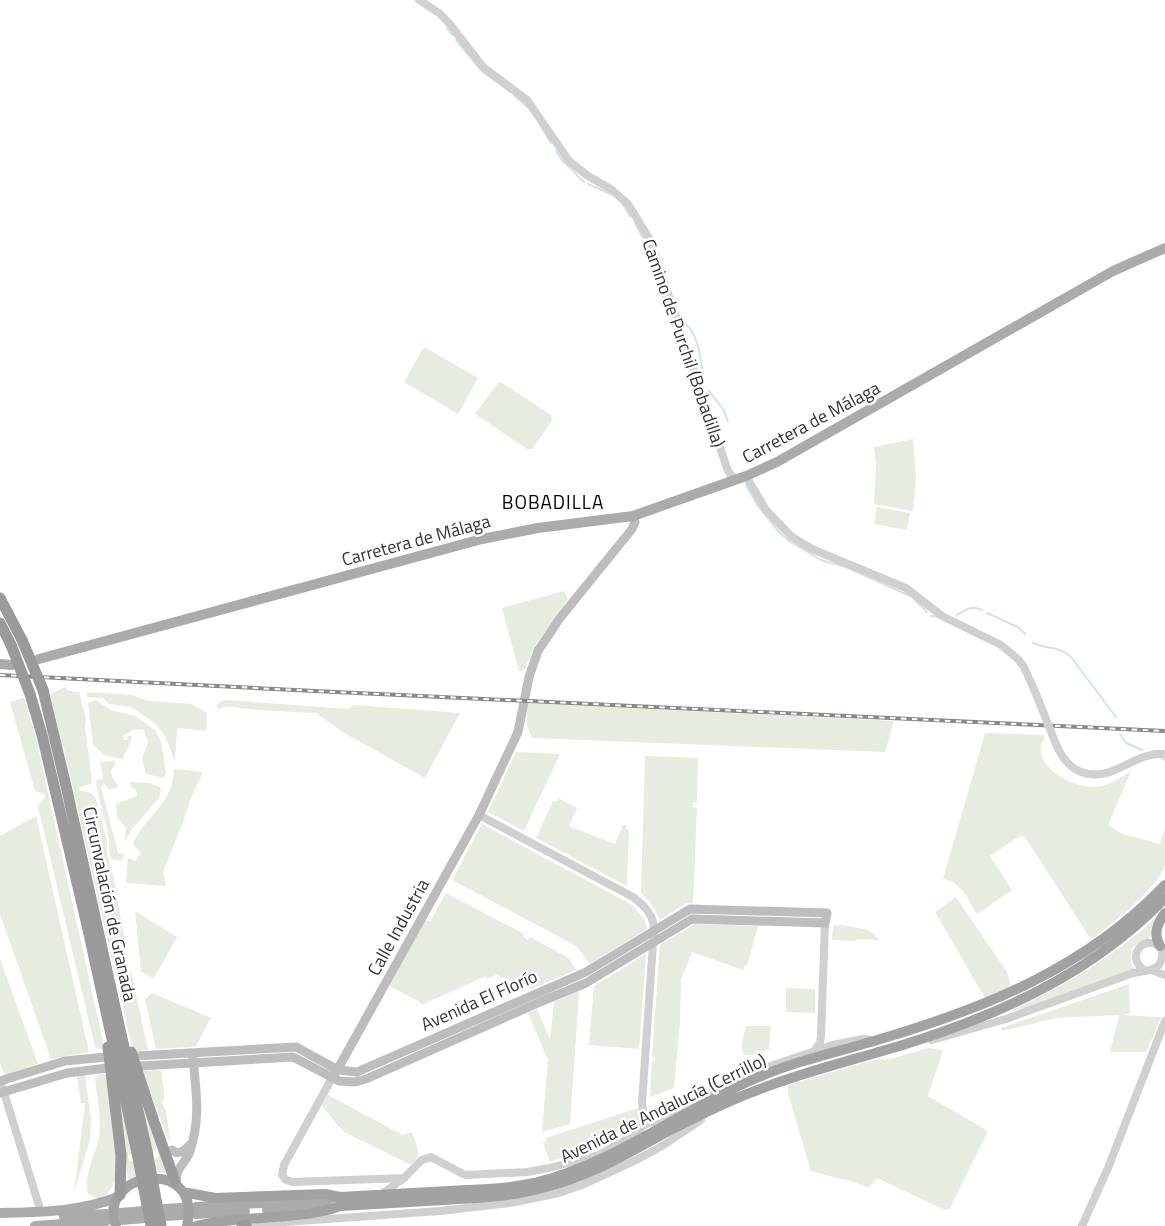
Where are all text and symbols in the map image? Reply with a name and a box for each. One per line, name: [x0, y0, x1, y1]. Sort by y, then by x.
street label: Camino de Purchil (Bobadilla): [636, 235, 732, 451]
street label: Carretera de Málaga: [737, 374, 885, 470]
district label: BOBADILLA: [502, 487, 604, 516]
street label: Carretera de Málaga: [339, 507, 493, 573]
street label: Circunvalación de Granada: [76, 804, 144, 1004]
street label: Calle Industria: [360, 874, 436, 980]
street label: Avenida El Florío: [416, 962, 542, 1038]
street label: Avenida de Andalucía (Cerrillo): [556, 1046, 770, 1170]

